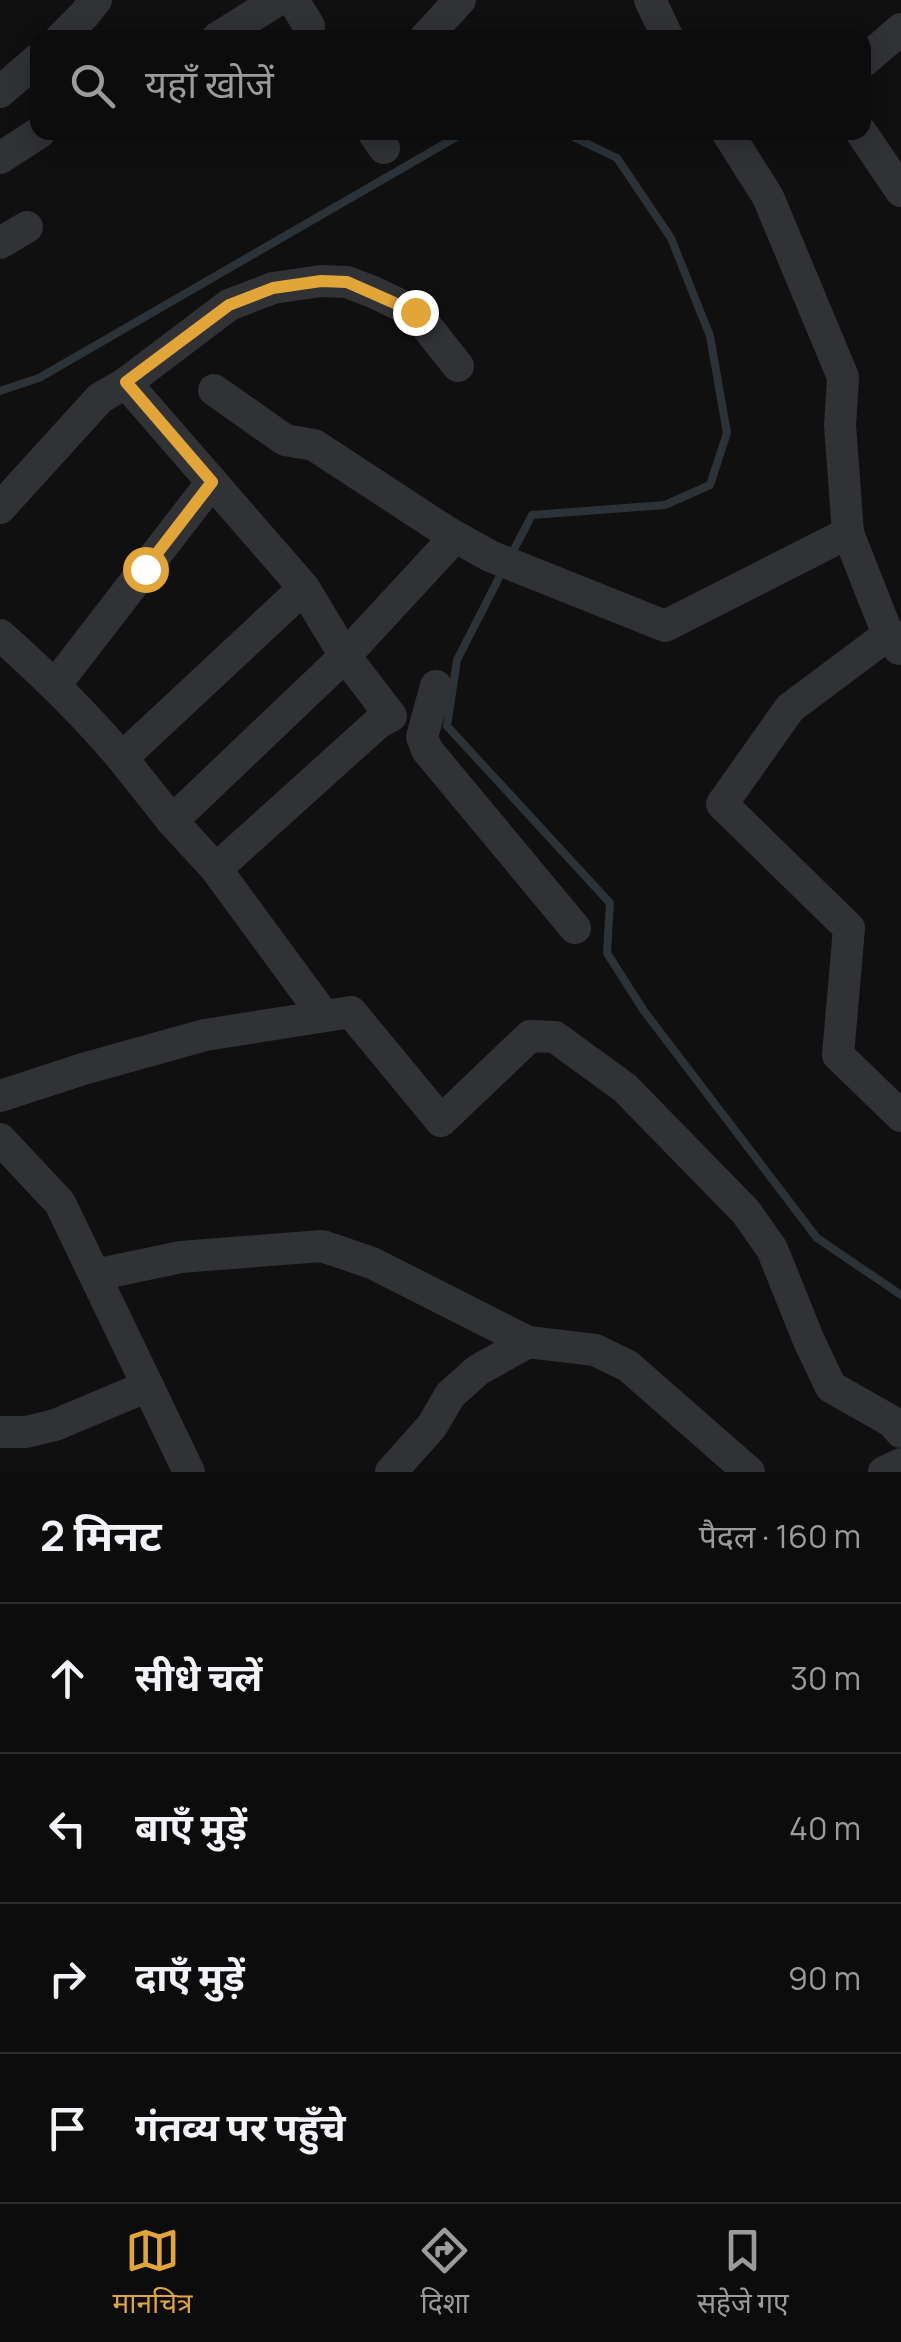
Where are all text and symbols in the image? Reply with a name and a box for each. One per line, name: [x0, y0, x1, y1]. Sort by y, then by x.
search box: [30, 30, 871, 140]
text: यहाँ खोजें: [145, 57, 274, 109]
icon: search: [65, 58, 120, 113]
route end: [393, 290, 439, 336]
route start: [123, 547, 169, 593]
text: 2 मिनट: [40, 1506, 162, 1564]
text: पैदल · 160 m: [699, 1514, 861, 1558]
text: सीधे चलें: [135, 1650, 262, 1702]
icon: ahead: [40, 1651, 95, 1706]
text: 30 m: [790, 1656, 861, 1700]
text: बाएँ मुड़ें: [135, 1800, 247, 1852]
icon: left: [40, 1801, 95, 1856]
text: 40 m: [789, 1806, 861, 1850]
text: दाएँ मुड़ें: [135, 1950, 245, 2002]
icon: right: [40, 1951, 95, 2006]
text: 90 m: [788, 1956, 861, 2000]
text: गंतव्य पर पहुँचे: [135, 2100, 346, 2152]
icon: arrive: [40, 2101, 95, 2156]
tab: मानचित्र: [112, 2223, 192, 2324]
tab: दिशा: [417, 2223, 472, 2324]
tab: सहेजे गए: [697, 2223, 789, 2324]

